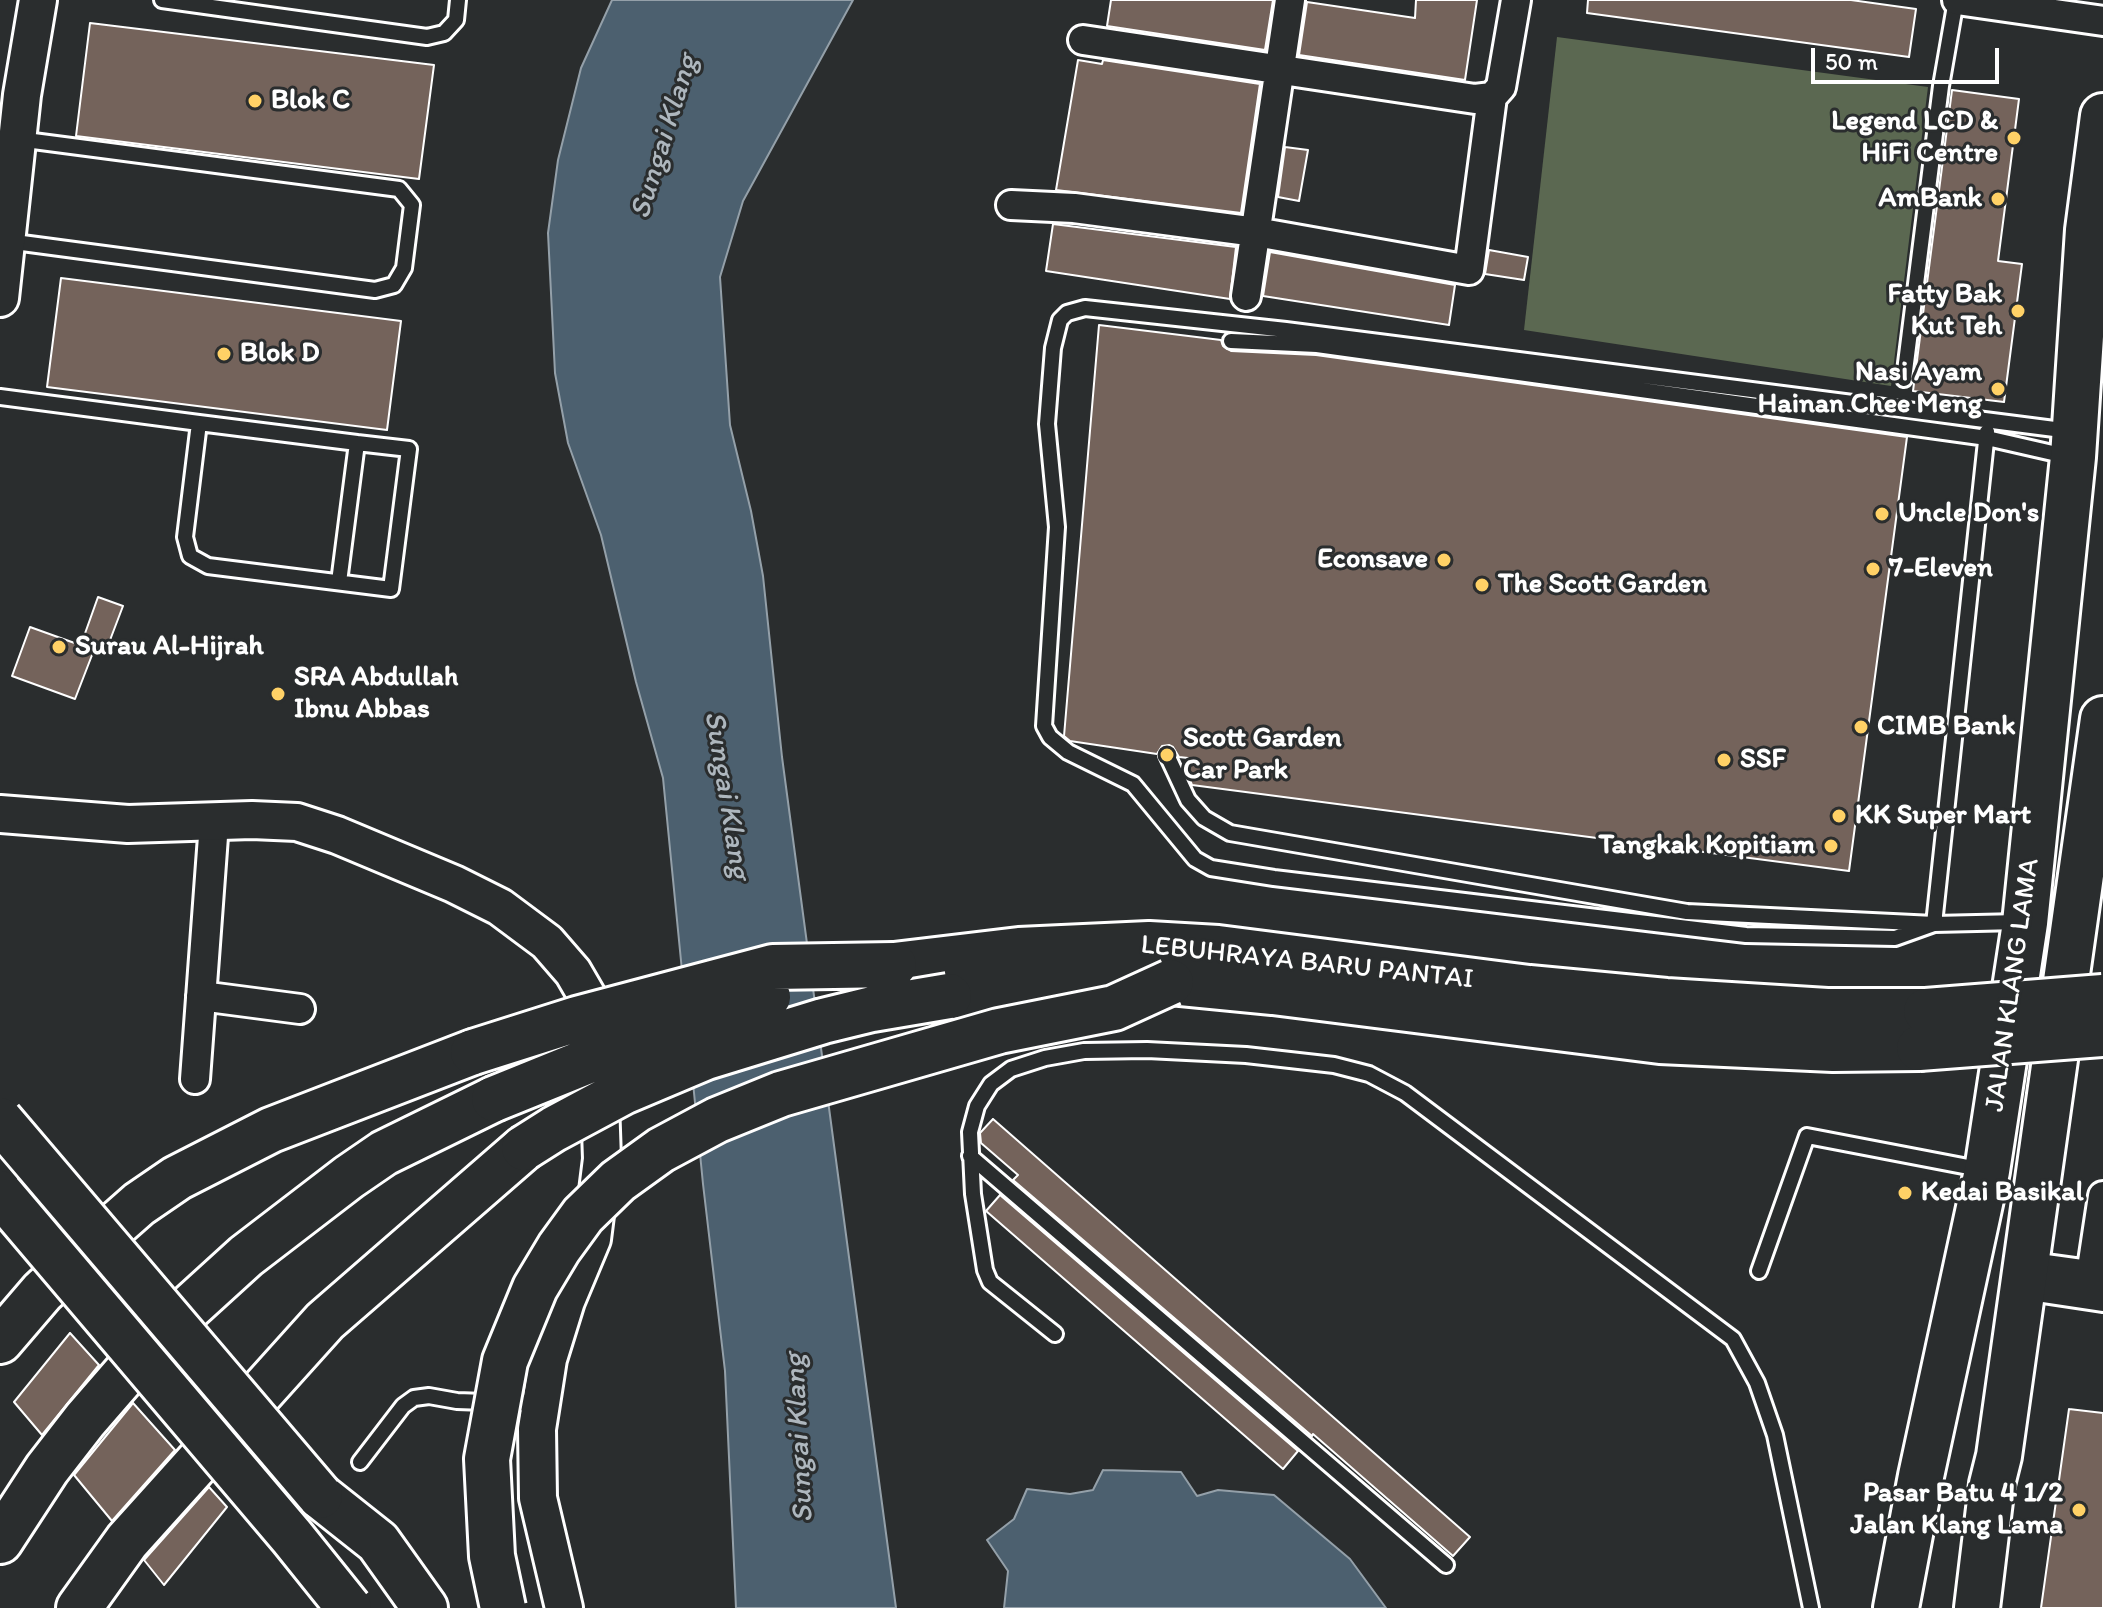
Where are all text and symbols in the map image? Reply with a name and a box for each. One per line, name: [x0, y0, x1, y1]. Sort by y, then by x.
scale bar: [1815, 32, 2003, 82]
text: 50 m: [1825, 47, 1878, 76]
water label: Sungai Klang: [623, 51, 707, 223]
place label: Blok C: [271, 84, 350, 118]
marker: Blok C: [246, 92, 264, 110]
place label: Legend LCD & HiFi Centre: [1831, 105, 1998, 171]
marker: Legend LCD & HiFi Centre: [2005, 129, 2023, 147]
place label: AmBank: [1878, 182, 1982, 216]
marker: AmBank: [1989, 190, 2007, 208]
place label: Fatty Bak Kut Teh: [1887, 278, 2002, 344]
marker: Fatty Bak Kut Teh: [2009, 302, 2027, 320]
place label: Blok D: [240, 337, 319, 371]
marker: Blok D: [215, 345, 233, 363]
place label: Nasi Ayam Hainan Chee Meng: [1758, 356, 1982, 422]
marker: Nasi Ayam Hainan Chee Meng: [1989, 380, 2007, 398]
place label: Uncle Don's: [1898, 497, 2039, 531]
marker: Uncle Don's: [1873, 505, 1891, 523]
place label: Econsave: [1317, 543, 1428, 577]
marker: Econsave: [1435, 551, 1453, 569]
place label: 7-Eleven: [1889, 552, 1993, 586]
marker: 7-Eleven: [1864, 560, 1882, 578]
place label: The Scott Garden: [1498, 568, 1707, 602]
marker: The Scott Garden: [1473, 576, 1491, 594]
place label: Surau Al-Hijrah: [75, 630, 263, 664]
marker: Surau Al-Hijrah: [50, 638, 68, 656]
place label: SRA Abdullah Ibnu Abbas: [294, 661, 458, 727]
marker: SRA Abdullah Ibnu Abbas: [269, 685, 287, 703]
water label: Sungai Klang: [695, 709, 757, 881]
place label: CIMB Bank: [1877, 710, 2015, 744]
marker: CIMB Bank: [1852, 718, 1870, 736]
place label: Scott Garden Car Park: [1183, 722, 1342, 788]
place label: SSF: [1740, 743, 1786, 777]
marker: Scott Garden Car Park: [1158, 746, 1176, 764]
marker: SSF: [1715, 751, 1733, 769]
place label: KK Super Mart: [1855, 799, 2031, 833]
marker: KK Super Mart: [1830, 807, 1848, 825]
place label: Tangkak Kopitiam: [1599, 829, 1815, 863]
marker: Tangkak Kopitiam: [1822, 837, 1840, 855]
street label: JALAN KLANG LAMA: [1979, 856, 2047, 1114]
street label: LEBUHRAYA BARU PANTAI: [1139, 929, 1475, 997]
place label: Kedai Basikal: [1921, 1176, 2084, 1210]
marker: Kedai Basikal: [1896, 1184, 1914, 1202]
water label: Sungai Klang: [778, 1352, 822, 1524]
place label: Pasar Batu 4 1/2 Jalan Klang Lama: [1850, 1477, 2063, 1543]
marker: Pasar Batu 4 1/2 Jalan Klang Lama: [2070, 1501, 2088, 1519]

